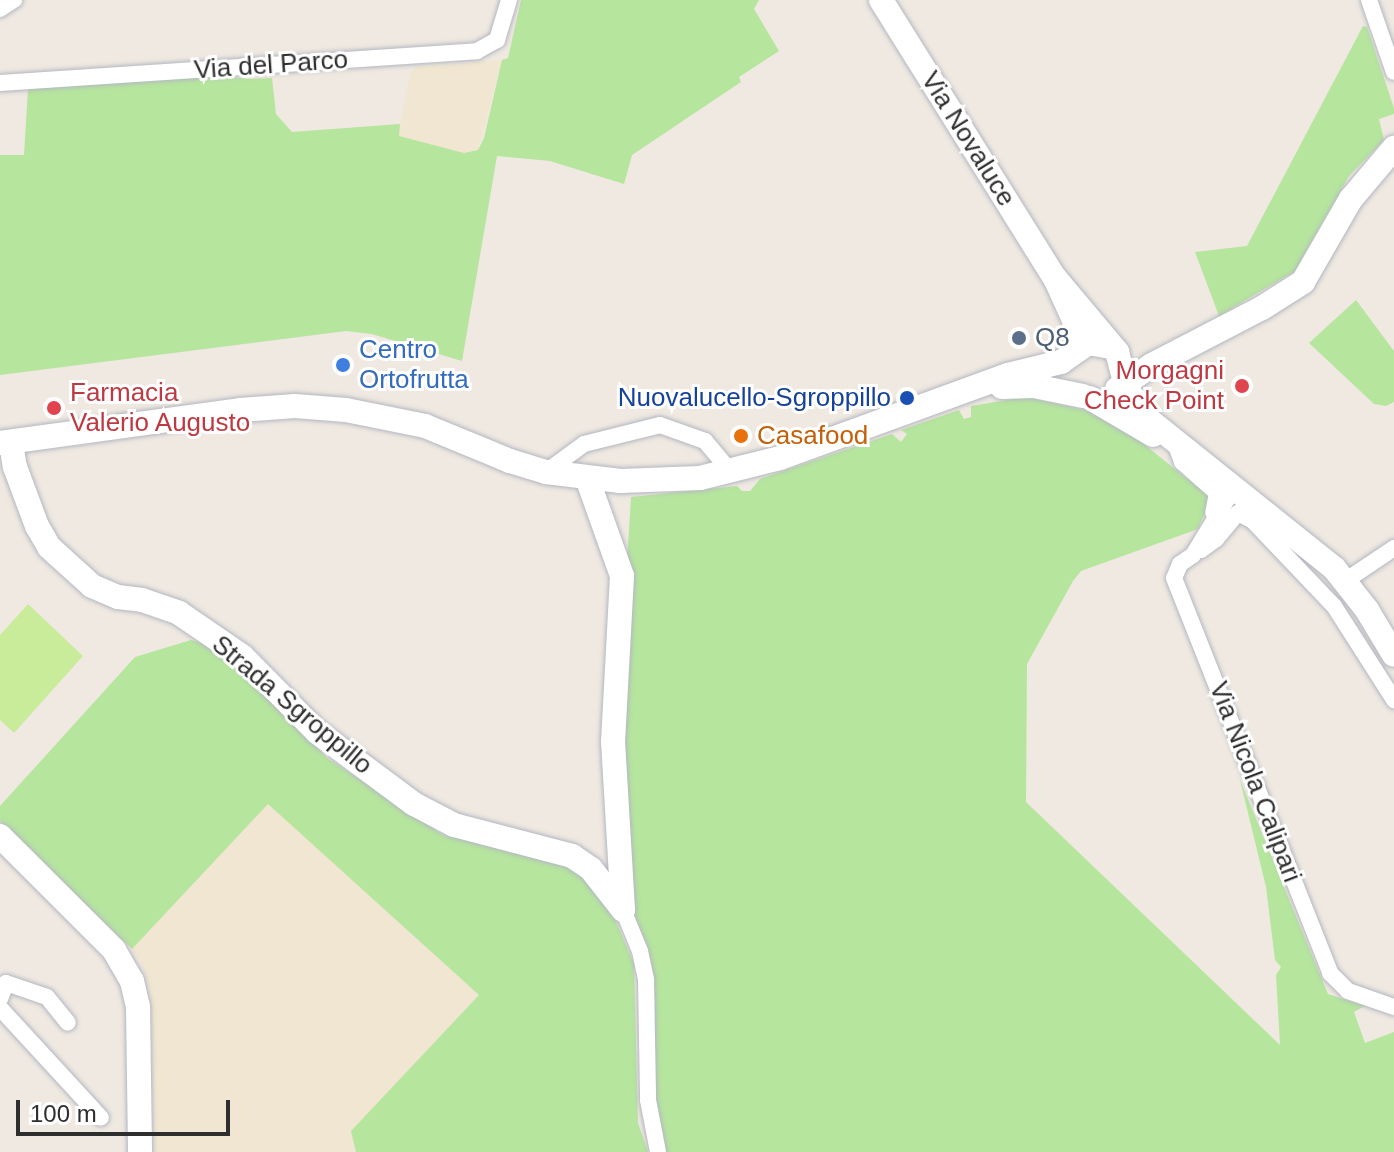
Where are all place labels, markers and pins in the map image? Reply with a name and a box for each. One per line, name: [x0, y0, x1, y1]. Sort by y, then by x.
place label: Q8: [1035, 322, 1070, 354]
marker: Q8: [1010, 329, 1028, 347]
place label: Centro Ortofrutta: [359, 334, 469, 396]
place label: Morgagni Check Point: [1084, 355, 1224, 416]
marker: Centro Ortofrutta: [334, 356, 352, 374]
marker: Morgagni Check Point: [1231, 375, 1253, 397]
place label: Farmacia Valerio Augusto: [70, 377, 252, 438]
place label: Nuovalucello-Sgroppillo: [618, 382, 891, 414]
marker: Nuovalucello-Sgroppillo: [898, 389, 916, 407]
marker: Farmacia Valerio Augusto: [45, 399, 63, 417]
place label: Casafood: [757, 420, 868, 452]
marker: Casafood: [732, 427, 750, 445]

